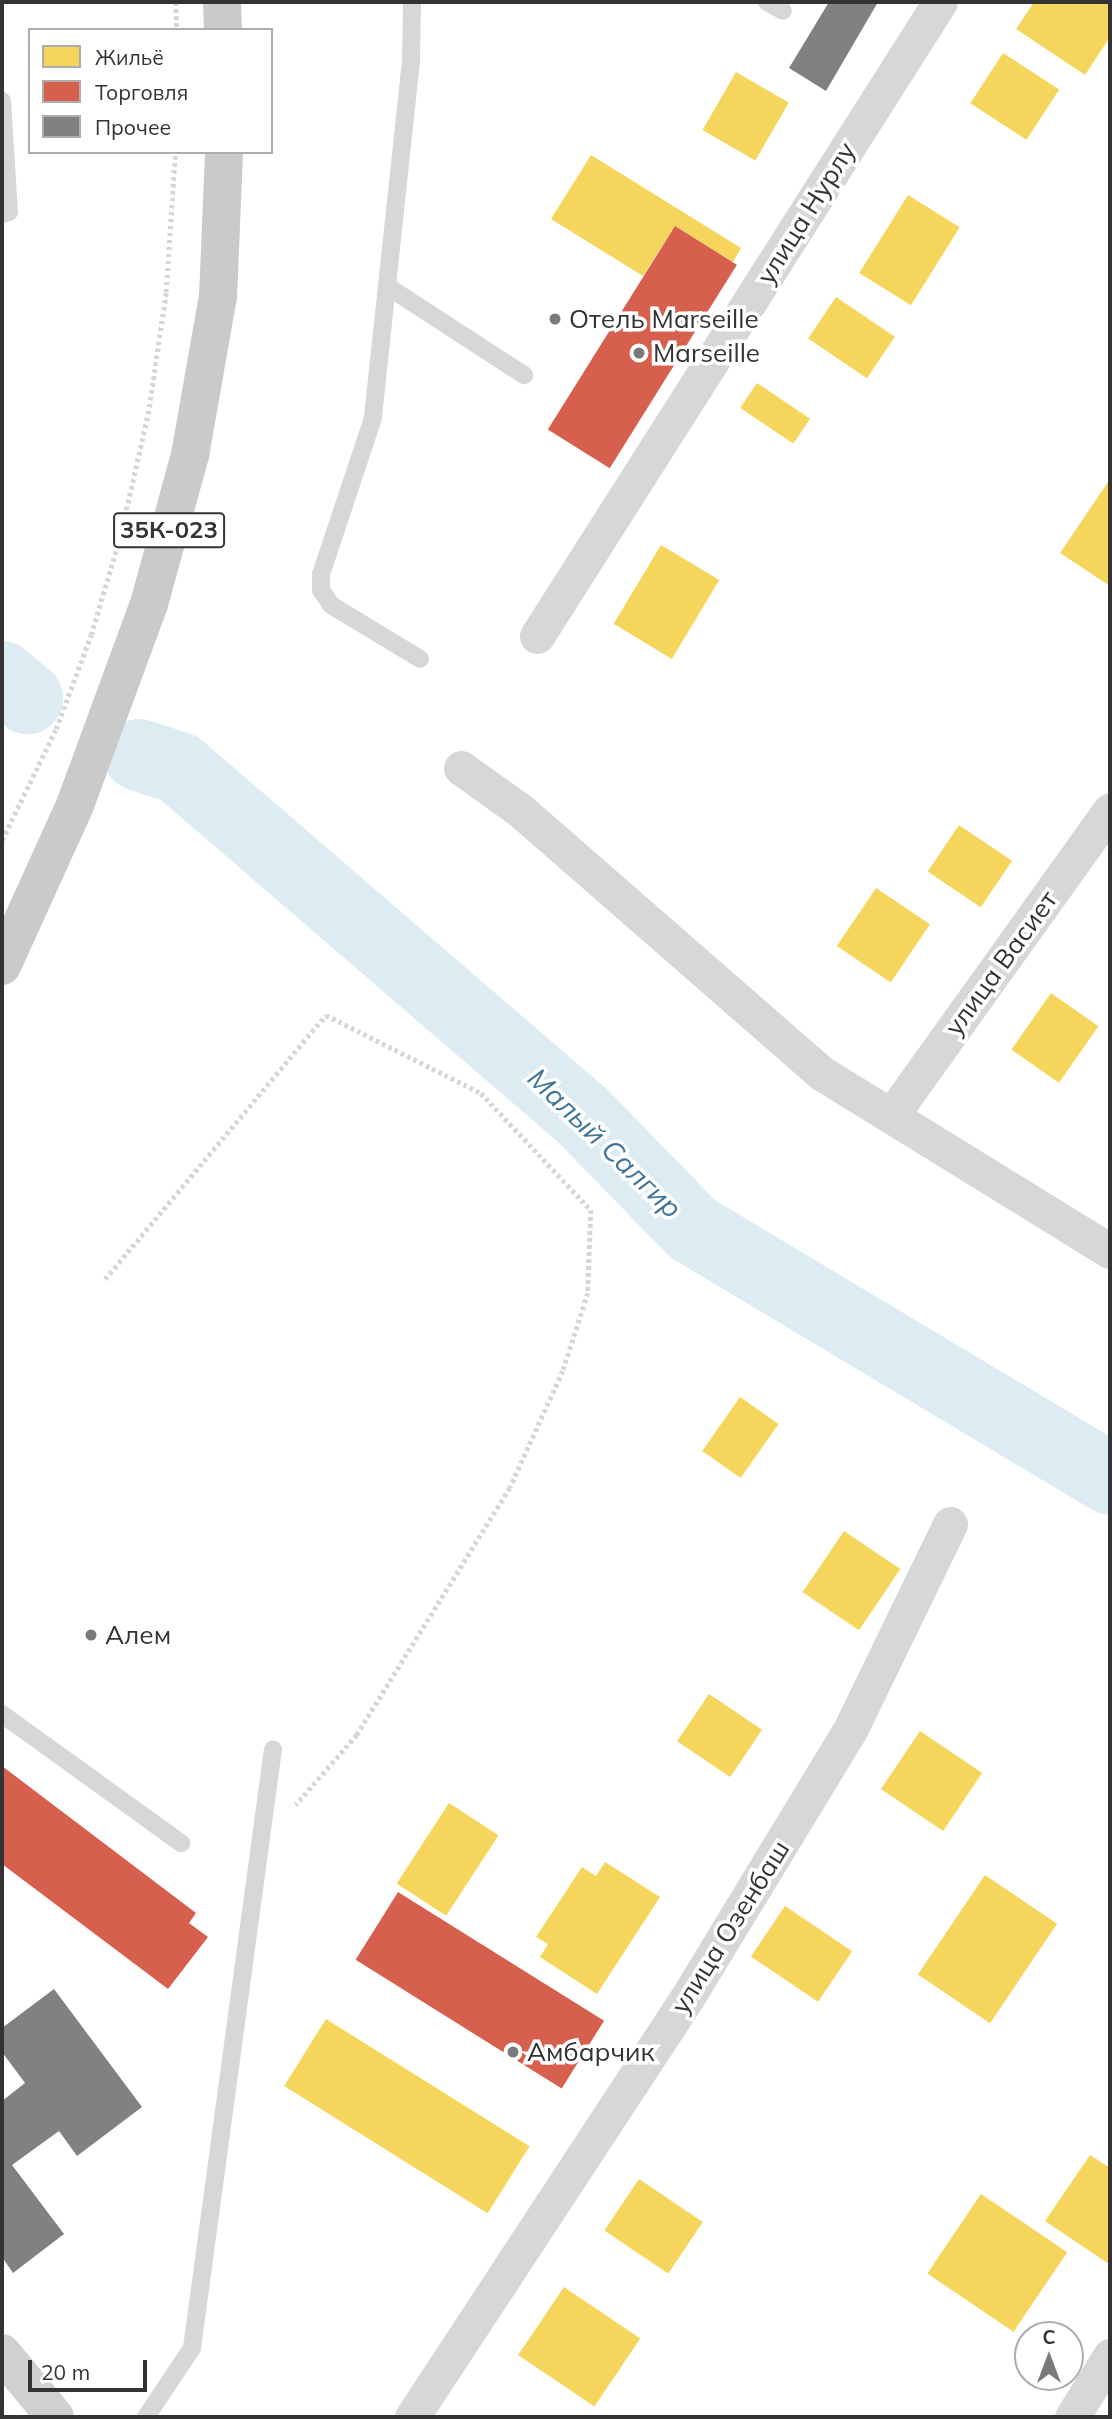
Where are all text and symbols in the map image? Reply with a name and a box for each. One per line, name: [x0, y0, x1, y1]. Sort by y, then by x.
legend: [28, 28, 273, 154]
text: Жильё: [95, 44, 164, 70]
text: Торговля: [95, 79, 188, 105]
text: Прочее: [95, 114, 171, 140]
street label: улица Нурлу: [750, 136, 862, 290]
place label: Отель Marseille: [569, 303, 759, 335]
marker: Отель Marseille: [547, 311, 563, 327]
place label: Marseille: [653, 337, 760, 369]
marker: Marseille: [631, 345, 647, 361]
road number: 35К-023: [113, 509, 225, 550]
street label: улица Васиет: [938, 885, 1064, 1041]
water label: Малый Салгир: [521, 1061, 689, 1225]
place label: Алем: [105, 1619, 171, 1651]
marker: Алем: [83, 1627, 99, 1643]
street label: улица Озенбаш: [664, 1835, 796, 2019]
place label: Амбарчик: [527, 2036, 655, 2068]
marker: Амбарчик: [505, 2044, 521, 2060]
north arrow: [1014, 2321, 1084, 2391]
text: С: [1042, 2325, 1056, 2349]
scale bar: [32, 2346, 150, 2390]
text: 20 m: [41, 2359, 90, 2385]

